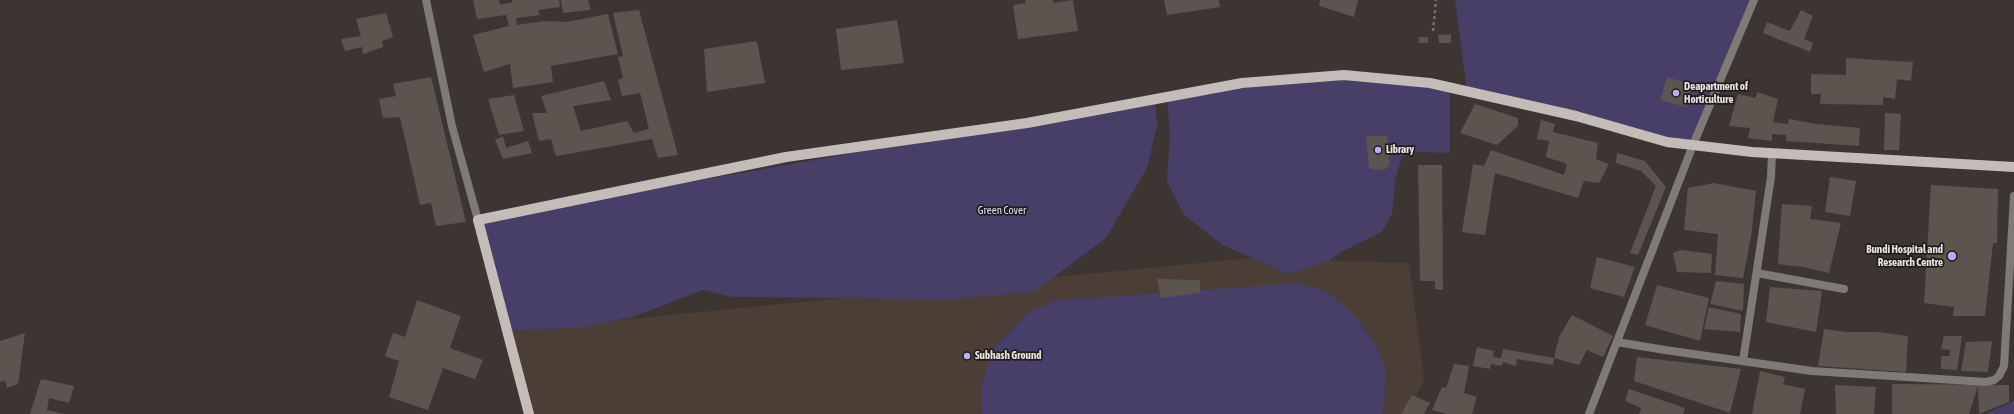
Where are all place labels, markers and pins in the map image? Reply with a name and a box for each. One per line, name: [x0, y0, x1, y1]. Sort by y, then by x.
place label: Deapartment of Horticulture: [1684, 80, 1748, 106]
marker: Deapartment of Horticulture: [1671, 88, 1681, 98]
place label: Library: [1386, 143, 1414, 157]
marker: Library: [1373, 145, 1383, 155]
place label: Bundi Hospital and Research Centre: [1866, 243, 1943, 269]
marker: Bundi Hospital and Research Centre: [1946, 250, 1958, 262]
place label: Subhash Ground: [975, 349, 1041, 363]
marker: Subhash Ground: [962, 351, 972, 361]

